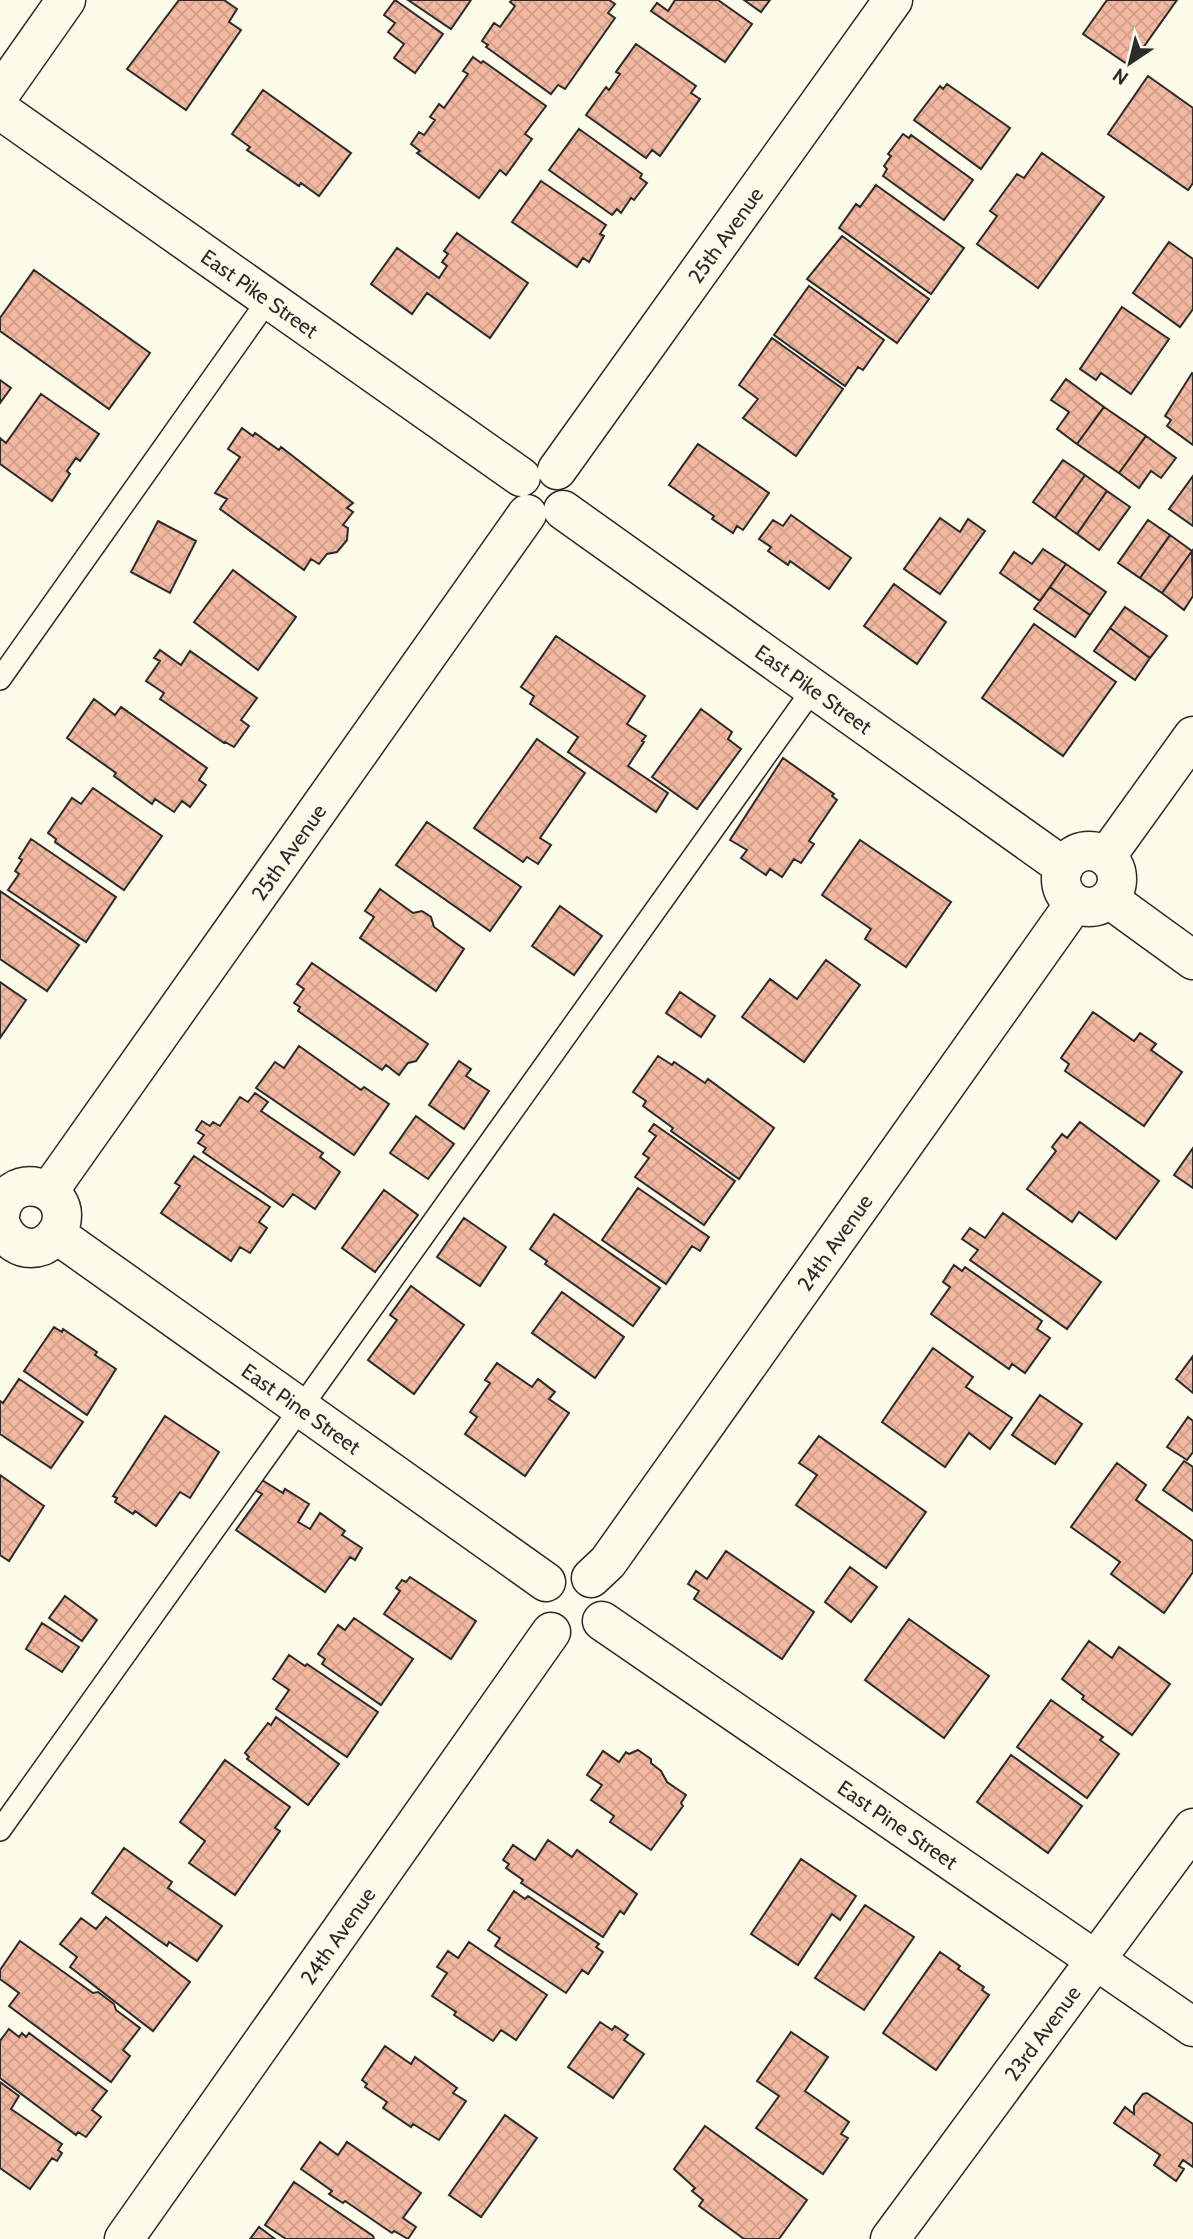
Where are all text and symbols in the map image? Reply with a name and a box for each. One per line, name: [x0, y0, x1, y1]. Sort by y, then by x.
north arrow: [1095, 28, 1165, 98]
text: N: [1108, 63, 1133, 90]
street label: 25th Avenue: [682, 182, 768, 288]
street label: East Pike Street: [197, 243, 323, 343]
street label: East Pike Street: [751, 639, 877, 739]
street label: 25th Avenue: [246, 799, 331, 905]
street label: 24th Avenue: [791, 1189, 877, 1296]
street label: East Pine Street: [237, 1358, 366, 1459]
street label: East Pine Street: [833, 1774, 963, 1874]
street label: 24th Avenue: [295, 1882, 380, 1989]
street label: 23rd Avenue: [999, 1980, 1085, 2085]

